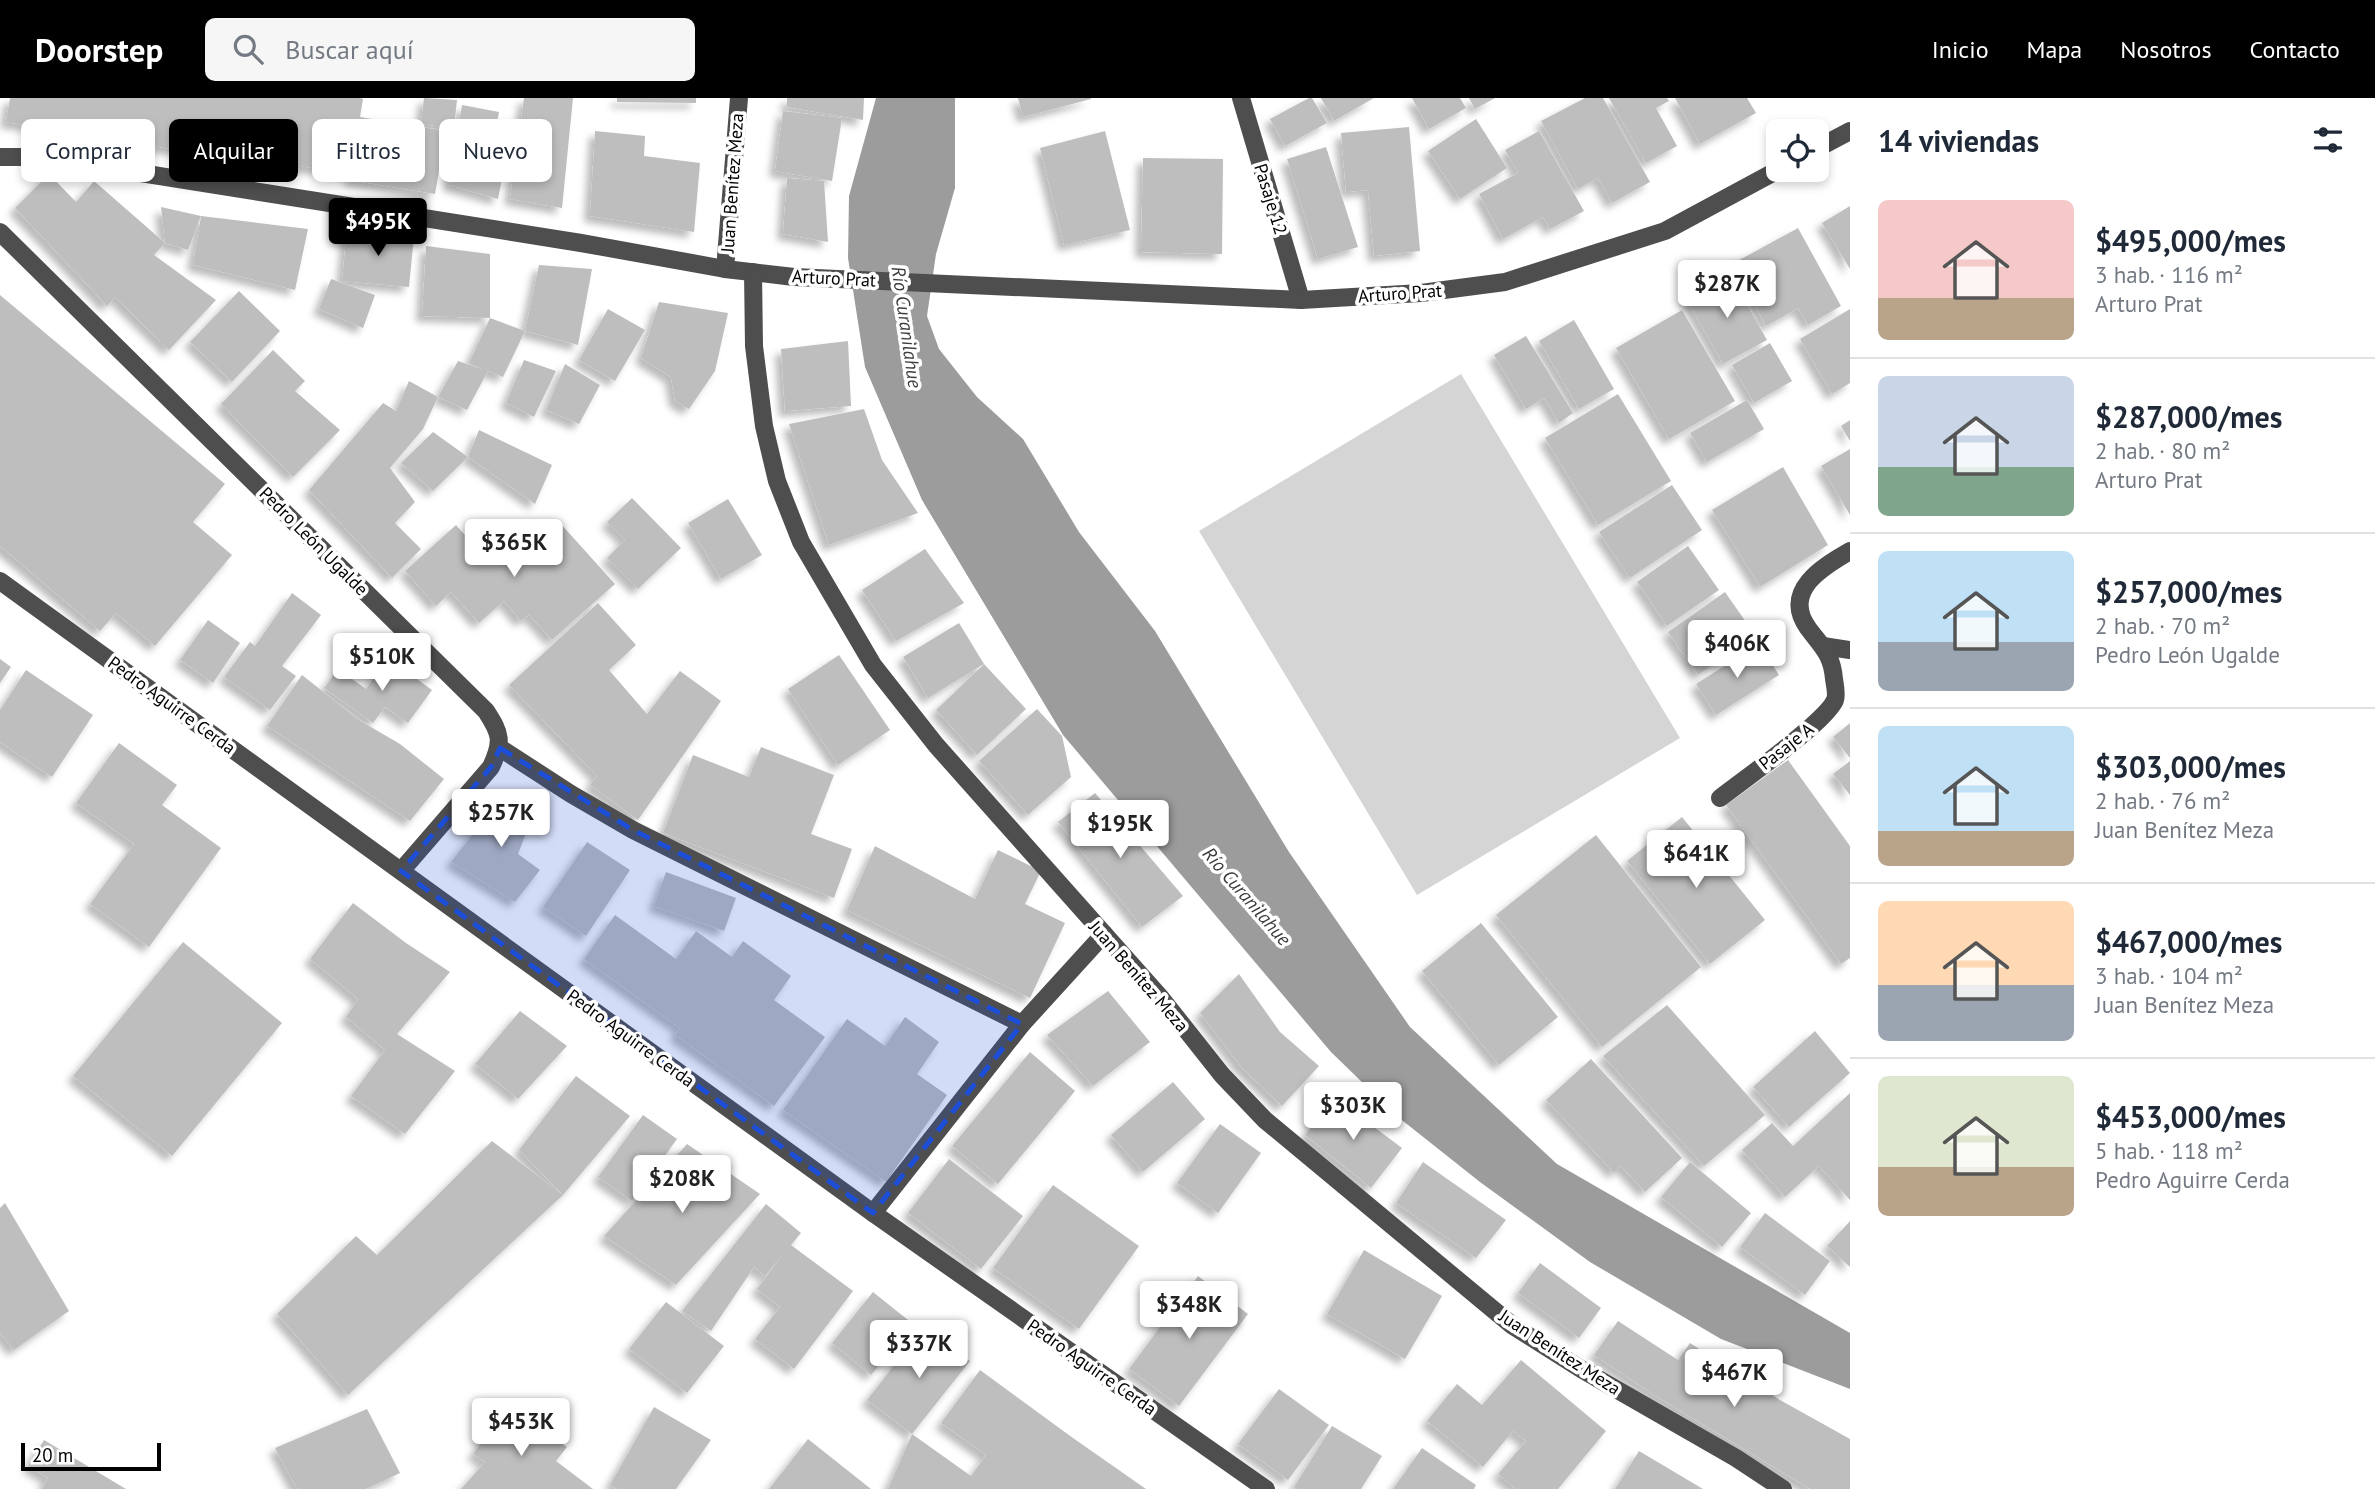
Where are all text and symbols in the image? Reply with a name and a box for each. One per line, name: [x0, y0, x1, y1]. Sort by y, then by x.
search box: [205, 18, 695, 81]
text: Doorstep: [35, 28, 163, 71]
icon: search: [229, 30, 267, 68]
text: Buscar aquí: [285, 33, 414, 66]
text: Inicio: [1932, 34, 1989, 65]
text: Mapa: [2027, 34, 2082, 65]
text: Nosotros: [2120, 34, 2212, 65]
text: Contacto: [2250, 34, 2340, 65]
street label: Juan Benítez Meza: [716, 112, 748, 255]
chip: Comprar: [21, 119, 155, 182]
chip: Alquilar: [169, 119, 298, 182]
chip: Filtros: [312, 119, 425, 182]
chip: Nuevo: [439, 119, 552, 182]
map controls: [1766, 119, 1829, 182]
button: locate: [1766, 119, 1829, 182]
text: 14 viviendas: [1878, 121, 2039, 160]
icon: filters: [2309, 121, 2347, 159]
street label: Pasaje 12: [1249, 161, 1293, 237]
pin: $495K: [329, 198, 427, 258]
text: $495K: [345, 206, 411, 235]
text: $495,000/mes: [2095, 221, 2286, 260]
icon: home: [1934, 228, 2018, 312]
pin: $287K: [1678, 260, 1776, 320]
text: 3 hab. · 116 m²: [2095, 260, 2243, 289]
street label: Arturo Prat: [791, 264, 877, 292]
water label: Río Curanilahue: [887, 265, 927, 390]
text: $287K: [1694, 268, 1760, 297]
street label: Arturo Prat: [1357, 279, 1443, 307]
text: Arturo Prat: [2095, 289, 2203, 318]
text: $287,000/mes: [2095, 397, 2282, 436]
icon: home: [1934, 404, 2018, 488]
text: 2 hab. · 80 m²: [2095, 436, 2230, 465]
text: Arturo Prat: [2095, 465, 2203, 494]
street label: Pedro León Ugalde: [255, 482, 373, 600]
pin: $365K: [465, 519, 563, 579]
text: $365K: [481, 527, 547, 556]
text: $257,000/mes: [2095, 572, 2282, 611]
icon: home: [1934, 579, 2018, 663]
text: 2 hab. · 70 m²: [2095, 611, 2230, 640]
pin: $406K: [1688, 620, 1786, 680]
text: $406K: [1704, 628, 1770, 657]
pin: $510K: [333, 634, 431, 693]
text: Pedro León Ugalde: [2095, 640, 2280, 669]
text: $510K: [349, 641, 415, 670]
street label: Pedro Aguirre Cerda: [104, 651, 240, 759]
street label: Pasaje A: [1754, 717, 1818, 775]
text: $303,000/mes: [2095, 747, 2286, 786]
icon: home: [1934, 754, 2018, 838]
text: 2 hab. · 76 m²: [2095, 786, 2230, 815]
pin: $257K: [452, 790, 550, 849]
text: $257K: [468, 797, 534, 826]
pin: $195K: [1071, 800, 1169, 860]
text: $195K: [1087, 808, 1153, 837]
text: Juan Benítez Meza: [2095, 815, 2274, 844]
pin: $641K: [1647, 830, 1745, 890]
text: $641K: [1663, 838, 1729, 867]
water label: Río Curanilahue: [1198, 842, 1296, 950]
street label: Juan Benítez Meza: [1084, 915, 1194, 1036]
text: $467,000/mes: [2095, 922, 2282, 961]
icon: home: [1934, 929, 2018, 1013]
text: 3 hab. · 104 m²: [2095, 961, 2243, 990]
street label: Pedro Aguirre Cerda: [563, 984, 699, 1092]
text: Juan Benítez Meza: [2095, 990, 2274, 1019]
pin: $303K: [1304, 1082, 1402, 1142]
text: $303K: [1320, 1090, 1386, 1119]
text: $453,000/mes: [2095, 1097, 2286, 1136]
icon: home: [1934, 1104, 2018, 1188]
text: 5 hab. · 118 m²: [2095, 1136, 2243, 1165]
pin: $208K: [633, 1156, 731, 1215]
text: $208K: [649, 1163, 715, 1192]
text: Pedro Aguirre Cerda: [2095, 1165, 2290, 1194]
pin: $348K: [1140, 1282, 1238, 1341]
text: $348K: [1156, 1289, 1222, 1318]
street label: Juan Benítez Meza: [1494, 1304, 1625, 1400]
street label: Pedro Aguirre Cerda: [1023, 1314, 1161, 1420]
pin: $337K: [870, 1320, 968, 1380]
text: $337K: [886, 1328, 952, 1357]
pin: $467K: [1685, 1350, 1783, 1409]
text: $467K: [1701, 1357, 1767, 1386]
pin: $453K: [472, 1398, 570, 1458]
text: $453K: [488, 1406, 554, 1435]
scale bar: [21, 1440, 161, 1472]
text: 20 m: [32, 1443, 73, 1467]

